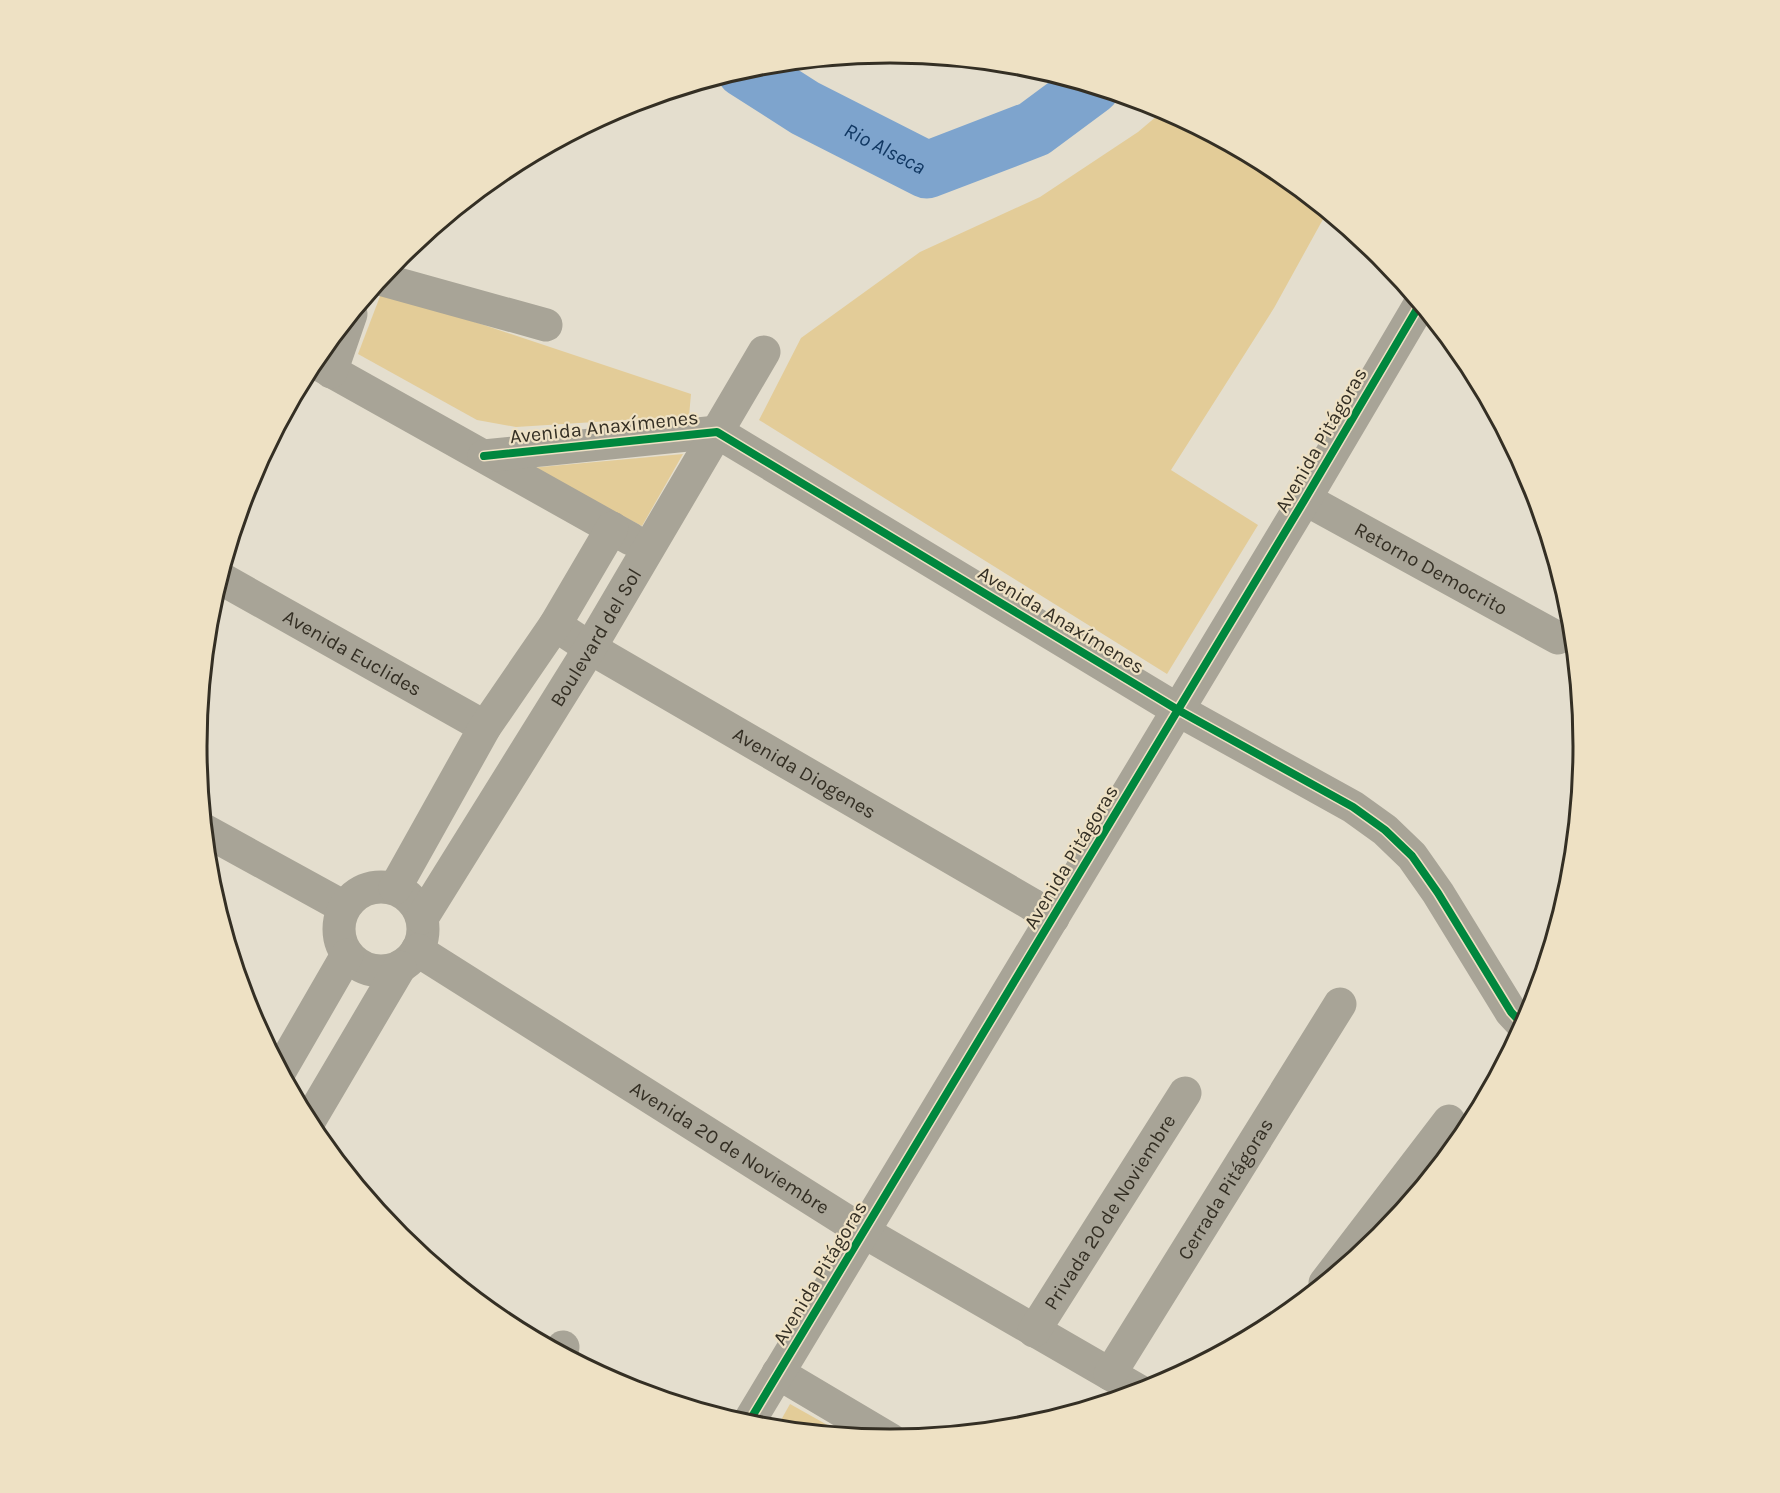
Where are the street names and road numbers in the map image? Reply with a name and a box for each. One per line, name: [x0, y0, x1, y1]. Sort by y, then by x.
street label: Avenida Pitágoras: [1270, 363, 1372, 517]
street label: Avenida Anaxímenes: [509, 406, 699, 448]
street label: Retorno Democrito: [1351, 517, 1512, 620]
street label: Avenida Anaxímenes: [974, 561, 1148, 679]
street label: Boulevard del Sol: [545, 564, 646, 711]
street label: Avenida Euclides: [279, 604, 426, 701]
street label: Avenida Diogenes: [729, 722, 880, 823]
street label: Avenida Pitágoras: [1019, 781, 1123, 933]
street label: Avenida 20 de Noviembre: [626, 1076, 834, 1219]
street label: Privada 20 de Noviembre: [1039, 1110, 1180, 1314]
street label: Cerrada Pitágoras: [1172, 1114, 1278, 1264]
street label: Avenida Pitágoras: [768, 1197, 872, 1349]

